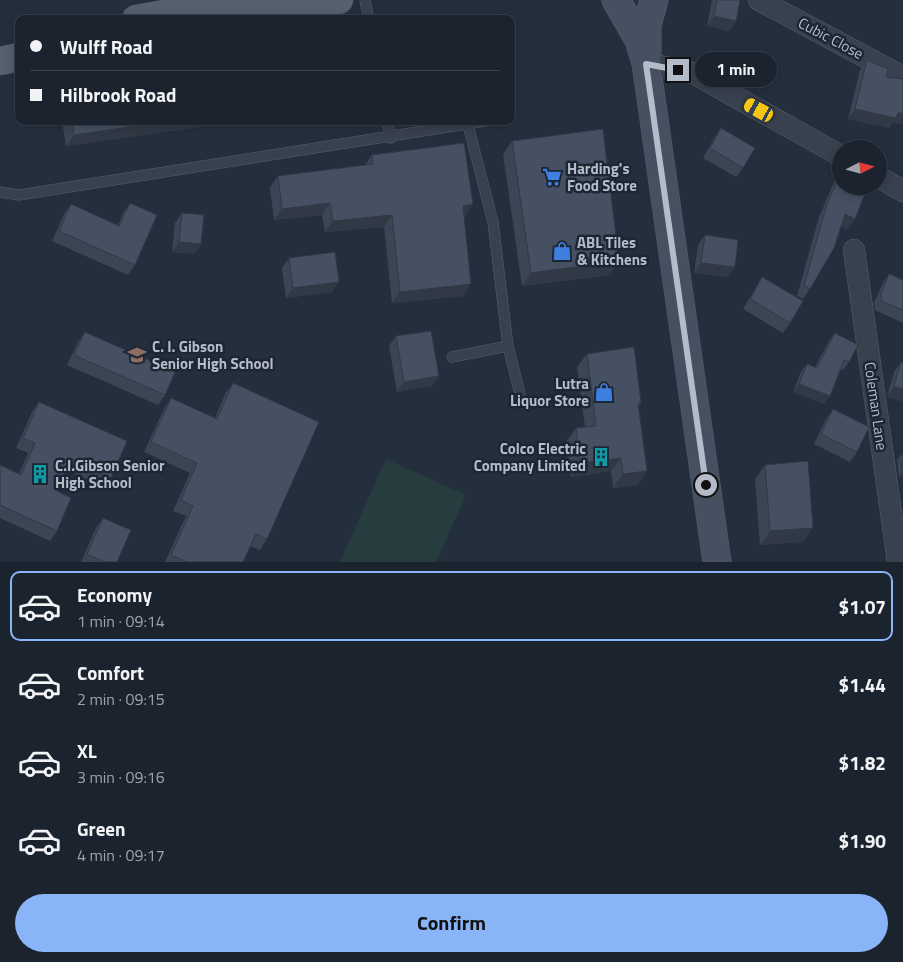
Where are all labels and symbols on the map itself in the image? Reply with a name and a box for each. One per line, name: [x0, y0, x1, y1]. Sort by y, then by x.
street label: Cubic Close: [794, 11, 868, 65]
callout: 1 min: [696, 52, 778, 88]
route end: [667, 59, 689, 81]
car: [742, 96, 775, 124]
north arrow: [832, 140, 888, 195]
place label: Harding's Food Store: [567, 157, 637, 197]
supermarket icon: Harding's Food Store: [541, 166, 563, 188]
place label: ABL Tiles & Kitchens: [577, 231, 647, 271]
shop icon: ABL Tiles & Kitchens: [551, 240, 573, 262]
place label: C. I. Gibson Senior High School: [152, 335, 274, 375]
school or university icon: C. I. Gibson Senior High School: [126, 344, 148, 366]
street label: Coleman Lane: [858, 360, 894, 452]
place label: Lutra Liquor Store: [510, 372, 589, 412]
shop icon: Lutra Liquor Store: [593, 381, 615, 403]
place label: Colco Electric Company Limited: [474, 437, 586, 477]
building icon: Colco Electric Company Limited: [590, 446, 612, 468]
place label: C.I.Gibson Senior High School: [55, 454, 165, 494]
building icon: C.I.Gibson Senior High School: [29, 463, 51, 485]
route start: [695, 474, 717, 496]

